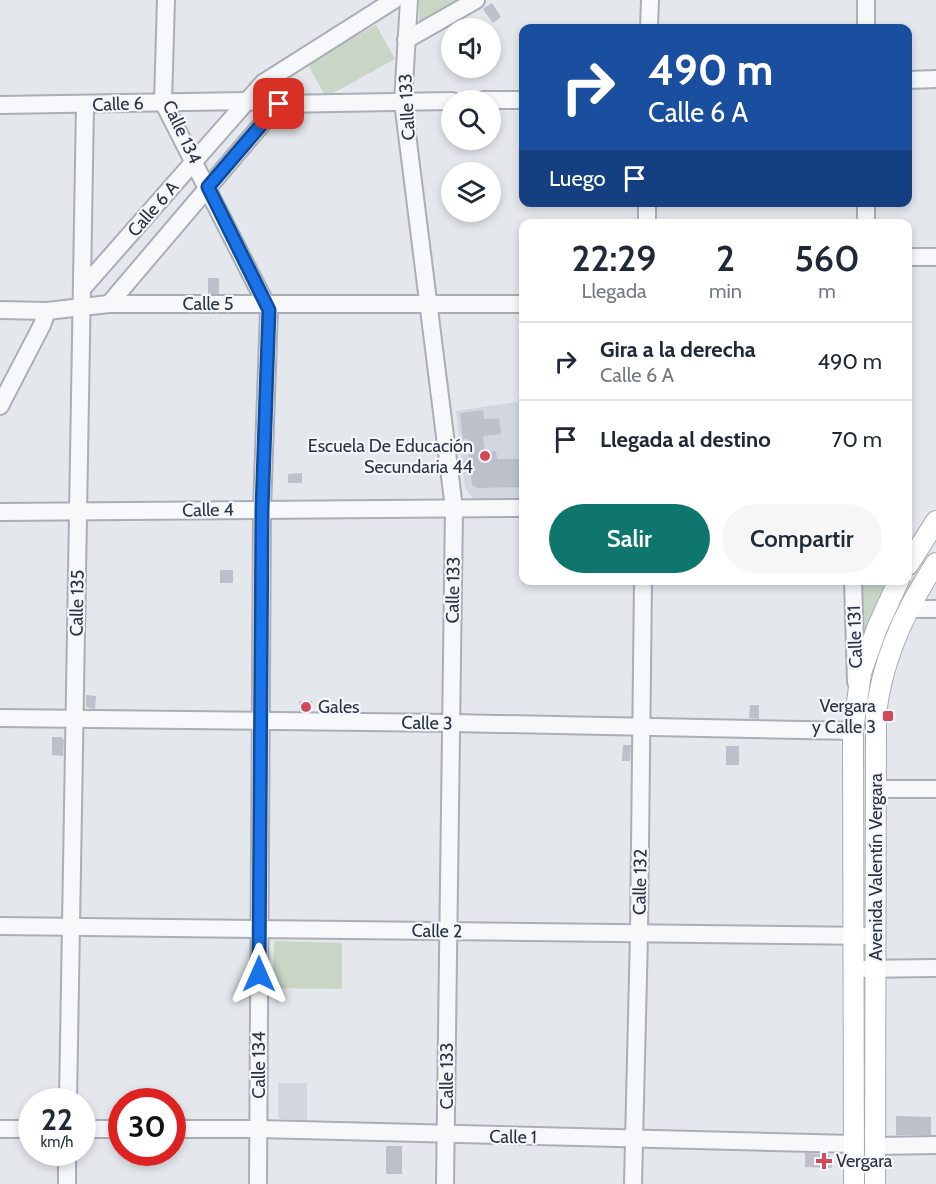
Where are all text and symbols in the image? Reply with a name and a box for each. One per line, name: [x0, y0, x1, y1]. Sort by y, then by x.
map controls: [441, 18, 501, 222]
button: sound: [441, 18, 501, 78]
text: 490 m: [648, 44, 773, 96]
icon: right: [549, 48, 627, 126]
street label: Calle 133: [394, 73, 420, 141]
pin: [253, 78, 304, 129]
icon: arrive: [262, 87, 295, 120]
button: search: [441, 90, 501, 150]
street label: Calle 6: [92, 92, 144, 116]
text: Calle 6 A: [648, 96, 748, 129]
street label: Calle 134: [158, 97, 206, 167]
button: layers: [441, 162, 501, 222]
icon: arrive: [618, 162, 651, 195]
text: Luego: [549, 165, 606, 192]
street label: Calle 6 A: [123, 177, 183, 241]
text: 22:29: [571, 236, 657, 280]
text: 2: [716, 236, 735, 280]
text: 560: [794, 236, 859, 280]
text: Llegada: [581, 279, 647, 303]
text: min: [709, 279, 742, 303]
text: m: [818, 279, 836, 303]
street label: Calle 5: [182, 293, 234, 315]
text: Gira a la derecha: [600, 336, 756, 363]
icon: right: [549, 345, 582, 378]
text: 490 m: [817, 348, 882, 375]
text: Calle 6 A: [600, 363, 674, 387]
icon: arrive: [549, 423, 582, 456]
text: Llegada al destino: [600, 426, 771, 453]
text: 70 m: [832, 426, 882, 453]
place label: Escuela De Educación Secundaria 44: [308, 435, 473, 478]
marker: Escuela De Educación Secundaria 44: [478, 449, 492, 463]
street label: Calle 4: [182, 499, 234, 521]
button: Salir: [549, 504, 710, 573]
button: Compartir: [722, 504, 882, 573]
street label: Calle 133: [441, 556, 465, 624]
street label: Calle 135: [65, 569, 89, 637]
street label: Calle 131: [843, 605, 867, 669]
place label: Vergara y Calle 3: [812, 695, 876, 738]
place label: Gales: [318, 696, 360, 718]
marker: Gales: [299, 700, 313, 714]
marker: Vergara y Calle 3: [881, 709, 895, 723]
street label: Calle 3: [401, 712, 453, 734]
street label: Avenida Valentín Vergara: [865, 773, 887, 961]
street label: Calle 132: [628, 849, 652, 915]
street label: Calle 2: [411, 920, 463, 942]
position arrow: [227, 942, 291, 1006]
street label: Calle 134: [248, 1031, 270, 1099]
street label: Calle 133: [436, 1043, 458, 1109]
speed limit sign: 30: [108, 1088, 186, 1166]
text: 22: [41, 1101, 73, 1138]
street label: Calle 1: [489, 1126, 537, 1148]
text: km/h: [41, 1133, 73, 1151]
place label: Vergara: [836, 1150, 893, 1172]
marker: Vergara: [817, 1154, 831, 1168]

